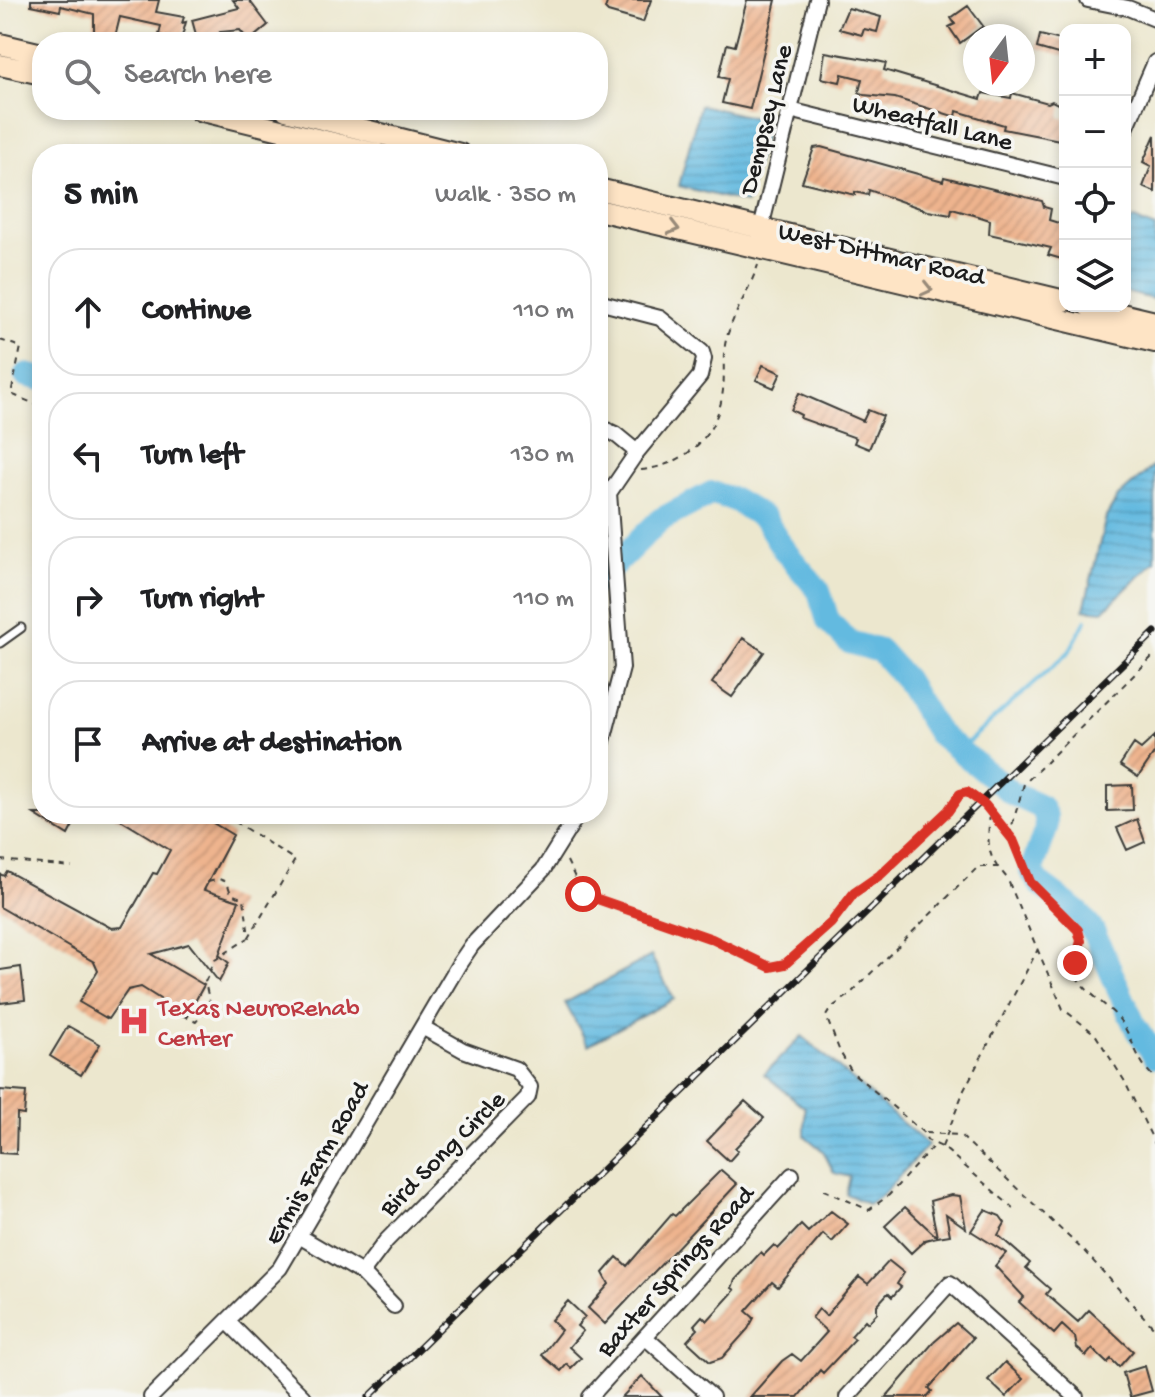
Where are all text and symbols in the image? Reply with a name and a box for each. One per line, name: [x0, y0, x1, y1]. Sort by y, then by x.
north arrow: [963, 24, 1035, 96]
map controls: [1059, 24, 1131, 312]
button: +: [1059, 24, 1131, 96]
search box: [32, 32, 608, 120]
street label: Dempsey Lane: [734, 41, 802, 200]
icon: search: [60, 54, 104, 98]
text: Search here: [124, 59, 272, 94]
street label: Wheatfall Lane: [848, 90, 1016, 160]
button: −: [1059, 96, 1131, 168]
button: locate: [1059, 168, 1131, 240]
text: 5 min: [64, 176, 138, 216]
text: Walk · 350 m: [435, 181, 576, 212]
street label: West Dittmar Road: [775, 218, 989, 296]
one-way arrow: [666, 219, 680, 236]
button: layers: [1059, 240, 1131, 312]
one-way arrow: [919, 280, 933, 297]
icon: ahead: [66, 290, 110, 334]
text: Continue: [142, 295, 251, 330]
text: 110 m: [514, 297, 574, 328]
icon: left: [66, 434, 110, 478]
text: Turn left: [142, 439, 243, 474]
text: 130 m: [511, 441, 574, 472]
icon: right: [66, 578, 110, 622]
text: Turn right: [142, 583, 262, 618]
text: 110 m: [514, 585, 574, 616]
icon: arrive: [66, 722, 110, 766]
text: Arrive at destination: [142, 727, 402, 762]
route start: [565, 876, 601, 912]
route end: [1057, 945, 1093, 981]
place label: Texas NeuroRehab Center: [156, 995, 360, 1056]
hospital icon: Texas NeuroRehab Center: [117, 1004, 151, 1038]
street label: Ermis Farm Road: [260, 1075, 379, 1251]
street label: Bird Song Circle: [374, 1085, 514, 1225]
street label: Baxter Springs Road: [591, 1180, 764, 1366]

